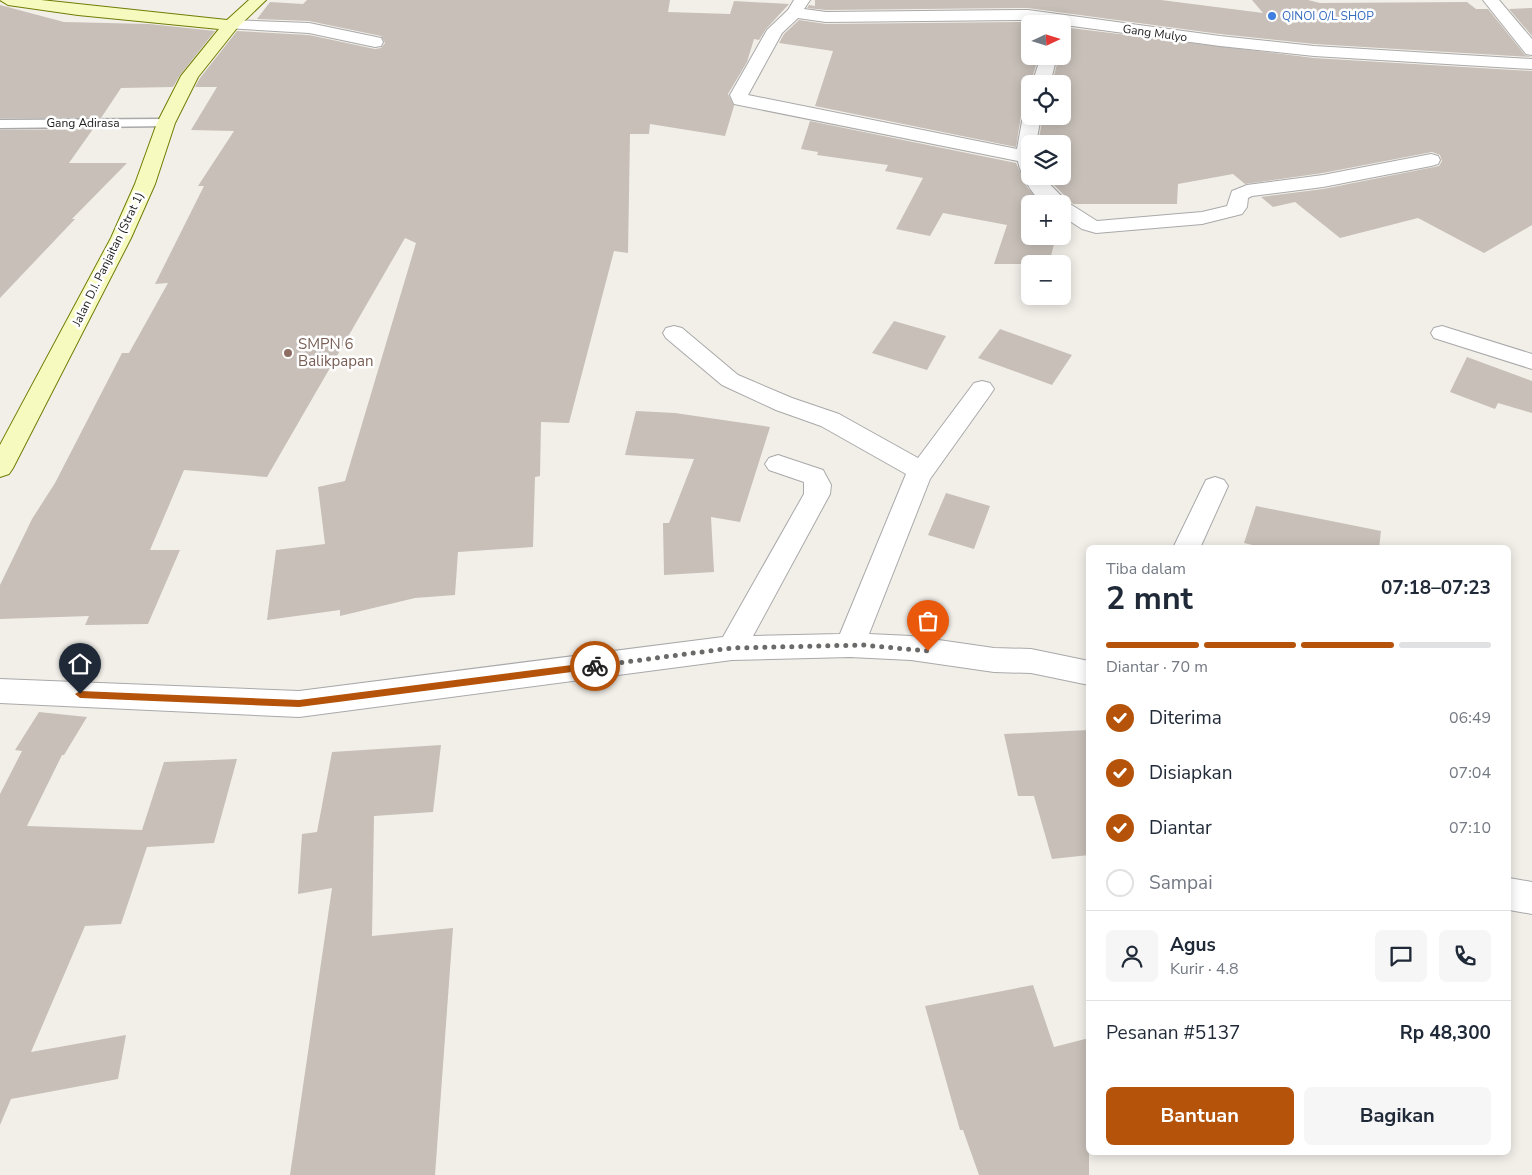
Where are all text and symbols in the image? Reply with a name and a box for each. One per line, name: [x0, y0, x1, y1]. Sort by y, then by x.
place label: QINOI O/L SHOP: [1282, 8, 1374, 24]
marker: QINOI O/L SHOP: [1266, 10, 1278, 22]
north arrow: [1021, 15, 1071, 65]
map controls: [1021, 15, 1071, 305]
street label: Gang Mulyo: [1122, 21, 1189, 46]
button: locate: [1021, 75, 1071, 125]
street label: Gang Adirasa: [46, 115, 120, 131]
button: layers: [1021, 135, 1071, 185]
street label: Jalan D.I. Panjaitan (Strat 1): [68, 189, 147, 330]
button: +: [1021, 195, 1071, 245]
button: −: [1021, 255, 1071, 305]
place label: SMPN 6 Balikpapan: [298, 334, 373, 371]
marker: SMPN 6 Balikpapan: [282, 347, 294, 359]
text: Tiba dalam: [1106, 558, 1186, 580]
text: 07:18–07:23: [1381, 575, 1491, 601]
text: 2 mnt: [1106, 577, 1193, 620]
pin: [907, 600, 949, 651]
icon: bag: [914, 607, 942, 635]
courier: [570, 641, 620, 691]
pin: [59, 643, 101, 694]
icon: home: [66, 650, 94, 678]
icon: bike: [581, 652, 609, 680]
text: Diantar · 70 m: [1106, 656, 1208, 678]
icon: check: [1106, 704, 1134, 732]
text: Diterima: [1149, 705, 1222, 731]
text: 06:49: [1449, 707, 1491, 729]
icon: check: [1106, 759, 1134, 787]
text: Disiapkan: [1149, 760, 1232, 786]
text: 07:04: [1449, 762, 1491, 784]
icon: check: [1106, 814, 1134, 842]
text: Diantar: [1149, 815, 1212, 841]
text: 07:10: [1449, 817, 1491, 839]
text: Sampai: [1149, 870, 1213, 896]
button: person: [1106, 930, 1158, 982]
button: chat: [1375, 930, 1427, 982]
button: phone: [1439, 930, 1491, 982]
text: Agus: [1170, 932, 1216, 958]
text: Kurir · 4.8: [1170, 958, 1239, 980]
text: Pesanan #5137: [1106, 1020, 1240, 1046]
text: Rp 48,300: [1400, 1020, 1491, 1046]
button: Bantuan: [1106, 1087, 1294, 1145]
button: Bagikan: [1304, 1087, 1491, 1145]

